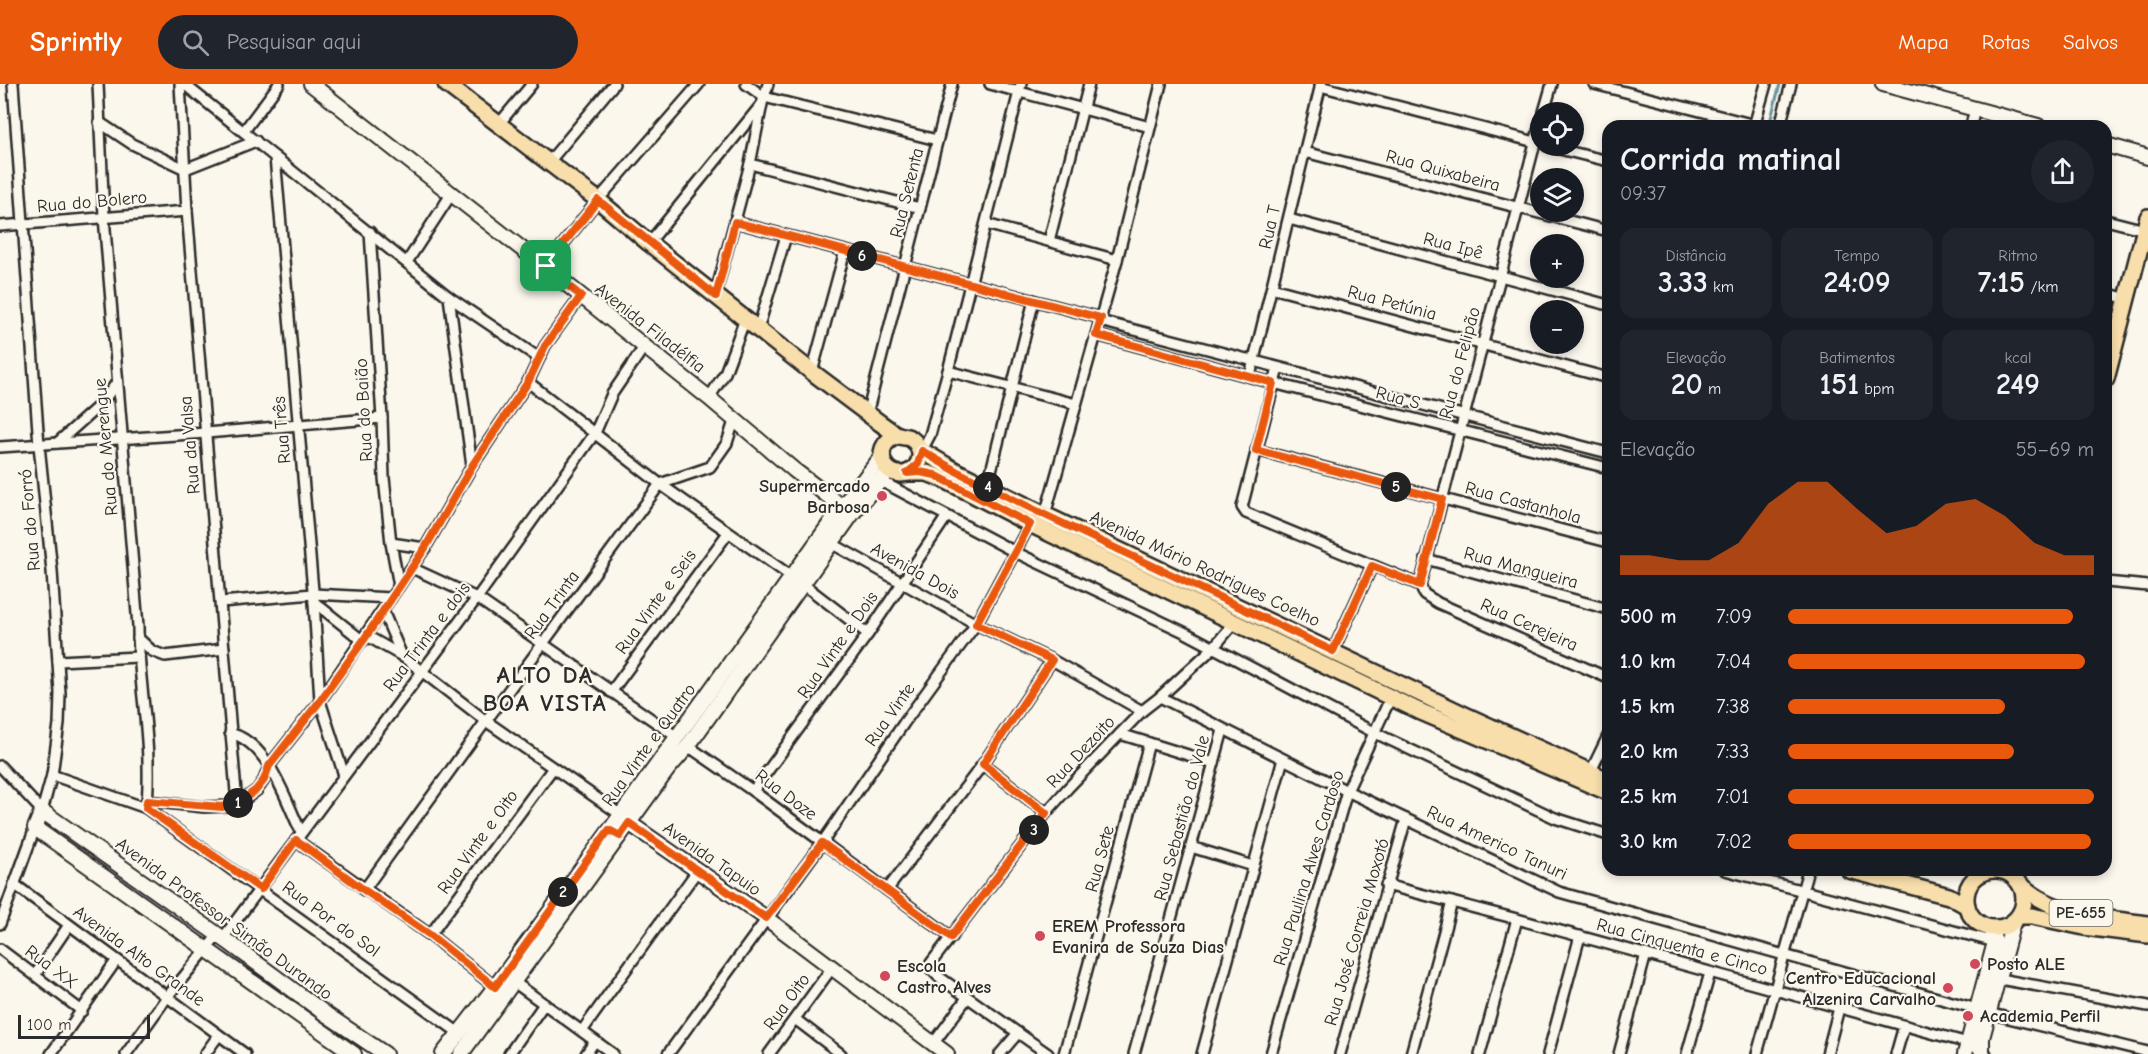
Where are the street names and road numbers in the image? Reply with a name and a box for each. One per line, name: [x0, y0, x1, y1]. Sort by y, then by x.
street label: Rua Setenta: [886, 146, 928, 240]
street label: Rua Quixabeira: [1384, 146, 1502, 196]
street label: Rua do Bolero: [36, 187, 148, 217]
street label: Rua T: [1255, 202, 1285, 251]
street label: Rua Ipê: [1421, 228, 1485, 264]
street label: Avenida Filadélfia: [591, 278, 709, 378]
street label: Rua Petúnia: [1345, 281, 1439, 325]
street label: Rua do Felipão: [1435, 305, 1485, 421]
street label: Rua do Baião: [351, 358, 377, 462]
street label: Rua do Merengue: [90, 377, 122, 517]
street label: Rua S: [1373, 382, 1423, 414]
street label: Rua da Valsa: [175, 395, 205, 495]
street label: Rua Três: [269, 395, 295, 465]
street label: Rua do Forró: [15, 468, 45, 572]
street label: Rua Castanhola: [1463, 477, 1583, 529]
street label: Avenida Mário Rodrigues Coelho: [1087, 506, 1323, 632]
street label: Avenida Dois: [867, 538, 963, 604]
street label: Rua Mangueira: [1462, 543, 1580, 593]
street label: Rua Vinte e Seis: [611, 546, 701, 658]
street label: Rua Trinta: [520, 567, 584, 643]
street label: Rua Trinta e dois: [379, 578, 475, 696]
street label: Rua Vinte e Dois: [793, 587, 883, 703]
street label: Rua Cerejeira: [1477, 594, 1581, 656]
street label: Rua Vinte: [861, 679, 919, 751]
street label: Rua Vinte e Quatro: [597, 680, 701, 810]
street label: Rua Dezoito: [1042, 712, 1120, 792]
street label: Rua Sebastião do Vale: [1150, 733, 1214, 903]
street label: Rua Doze: [751, 765, 821, 825]
street label: Rua Paulina Alves Cardoso: [1269, 768, 1349, 968]
street label: Rua Vinte e Oito: [433, 786, 523, 898]
street label: Rua Americo Tanuri: [1423, 801, 1571, 885]
street label: Avenida Tapuio: [659, 817, 765, 901]
street label: Rua Sete: [1081, 824, 1119, 894]
street label: Avenida Professor Simão Durando: [112, 833, 336, 1005]
street label: Rua José Correia Moxotó: [1320, 836, 1394, 1028]
street label: Rua Por do Sol: [278, 876, 384, 962]
road number: PE-655: [2050, 900, 2112, 926]
street label: Avenida Alto Grande: [69, 901, 209, 1011]
street label: Rua Cinquenta e Cinco: [1594, 914, 1770, 980]
street label: Rua XX: [21, 941, 81, 993]
street label: Rua Oito: [759, 970, 815, 1034]

